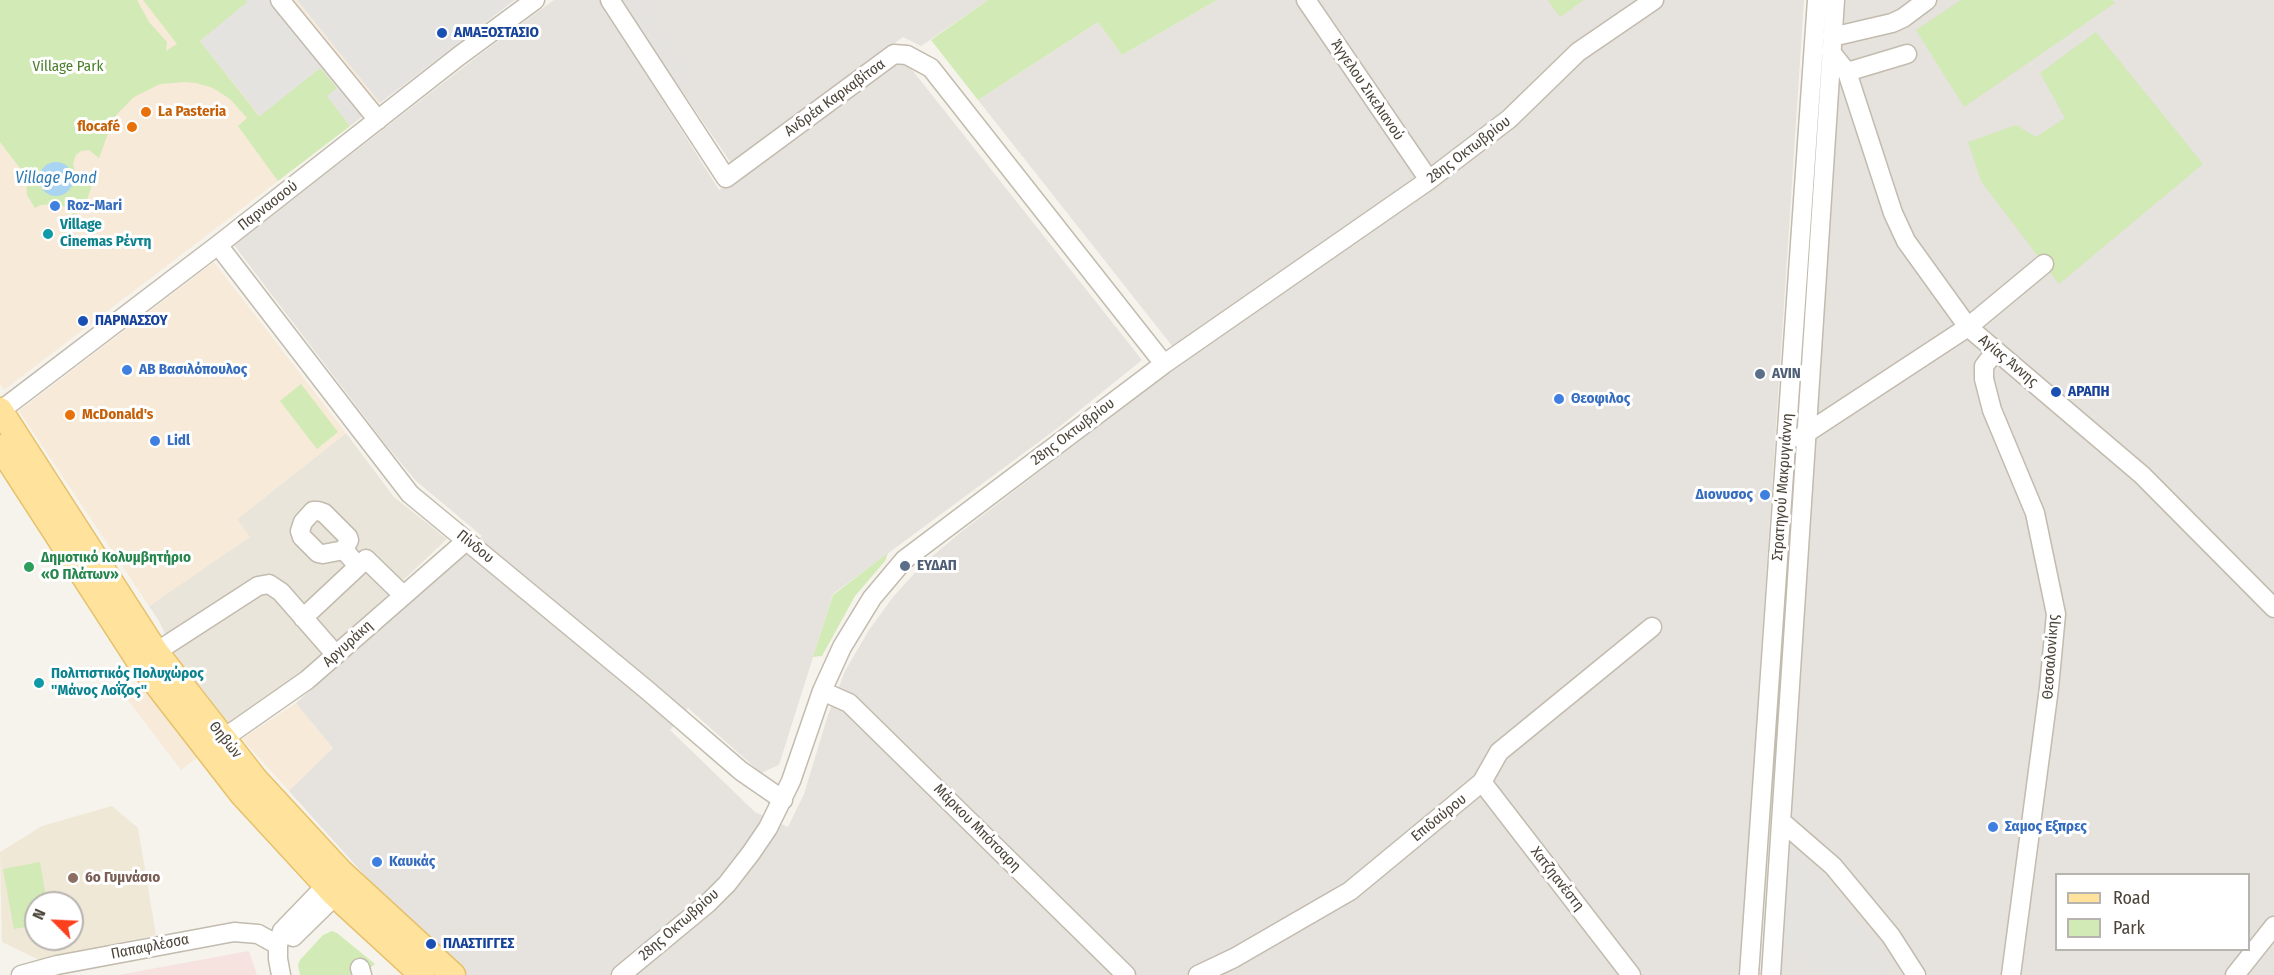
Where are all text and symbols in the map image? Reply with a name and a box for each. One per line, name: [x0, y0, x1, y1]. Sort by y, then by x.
place label: ΑΜΑΞΟΣΤΑΣΙΟ: [454, 24, 539, 42]
marker: ΑΜΑΞΟΣΤΑΣΙΟ: [435, 26, 449, 40]
street label: Άγγελου Σικελιανού: [1327, 36, 1407, 144]
street label: Ανδρέα Καρκαβίτσα: [781, 55, 889, 141]
park label: Village Park: [33, 58, 103, 76]
place label: La Pasteria: [158, 103, 226, 121]
marker: La Pasteria: [139, 105, 153, 119]
street label: 28ης Οκτωβρίου: [1424, 113, 1514, 187]
place label: flocafé: [77, 118, 120, 136]
marker: flocafé: [125, 120, 139, 134]
water label: Village Pond: [15, 169, 97, 189]
street label: Παρνασσού: [235, 177, 301, 235]
place label: Roz-Mari: [67, 197, 122, 215]
marker: Roz-Mari: [48, 199, 62, 213]
place label: Village Cinemas Ρέντη: [60, 216, 151, 251]
marker: Village Cinemas Ρέντη: [41, 227, 55, 241]
place label: ΠΑΡΝΑΣΣΟΥ: [95, 312, 168, 330]
marker: ΠΑΡΝΑΣΣΟΥ: [76, 314, 90, 328]
street label: Αγίας Άννης: [1975, 331, 2041, 391]
place label: ΑΒ Βασιλόπουλος: [139, 361, 247, 379]
marker: ΑΒ Βασιλόπουλος: [120, 363, 134, 377]
place label: AVIN: [1772, 365, 1801, 383]
marker: AVIN: [1753, 367, 1767, 381]
place label: ΑΡΑΠΗ: [2068, 383, 2110, 401]
marker: ΑΡΑΠΗ: [2049, 385, 2063, 399]
place label: Θεοφιλος: [1571, 390, 1630, 408]
marker: Θεοφιλος: [1552, 392, 1566, 406]
street label: 28ης Οκτωβρίου: [1028, 395, 1118, 469]
place label: McDonald's: [82, 406, 153, 424]
marker: McDonald's: [63, 408, 77, 422]
street label: Στρατηγού Μακρυγιάννη: [1769, 413, 1797, 561]
place label: Lidl: [167, 432, 190, 450]
marker: Lidl: [148, 434, 162, 448]
place label: Διονυσος: [1696, 486, 1753, 504]
marker: Διονυσος: [1758, 488, 1772, 502]
street label: Πίνδου: [453, 527, 497, 567]
place label: Δημοτικό Κολυμβητήριο «Ο Πλάτων»: [41, 549, 191, 584]
place label: ΕΥΔΑΠ: [917, 557, 957, 575]
marker: ΕΥΔΑΠ: [898, 559, 912, 573]
marker: Δημοτικό Κολυμβητήριο «Ο Πλάτων»: [22, 560, 36, 574]
street label: Θεσσαλονίκης: [2039, 614, 2063, 700]
street label: Αργυράκη: [319, 617, 377, 671]
place label: Πολιτιστικός Πολυχώρος "Μάνος Λοΐζος": [51, 665, 204, 700]
marker: Πολιτιστικός Πολυχώρος "Μάνος Λοΐζος": [32, 676, 46, 690]
street label: Θηβών: [205, 718, 245, 762]
street label: Μάρκου Μπότσαρη: [930, 781, 1024, 875]
street label: Επιδαύρου: [1408, 790, 1470, 846]
place label: Σαμος Εξπρες: [2005, 818, 2087, 836]
marker: Σαμος Εξπρες: [1986, 820, 2000, 834]
street label: Χατζηανέστη: [1526, 843, 1588, 915]
place label: Καυκάς: [389, 853, 435, 871]
marker: Καυκάς: [370, 855, 384, 869]
place label: 6ο Γυμνάσιο: [85, 869, 160, 887]
marker: 6ο Γυμνάσιο: [66, 871, 80, 885]
legend: [2055, 873, 2250, 951]
street label: 28ης Οκτωβρίου: [635, 885, 723, 965]
text: Road: [2113, 887, 2150, 909]
north arrow: [24, 891, 84, 951]
text: N: [28, 906, 50, 923]
text: Park: [2113, 917, 2145, 939]
street label: Παπαφλέσσα: [109, 931, 191, 963]
place label: ΠΛΑΣΤΙΓΓΕΣ: [443, 935, 514, 953]
marker: ΠΛΑΣΤΙΓΓΕΣ: [424, 937, 438, 951]

